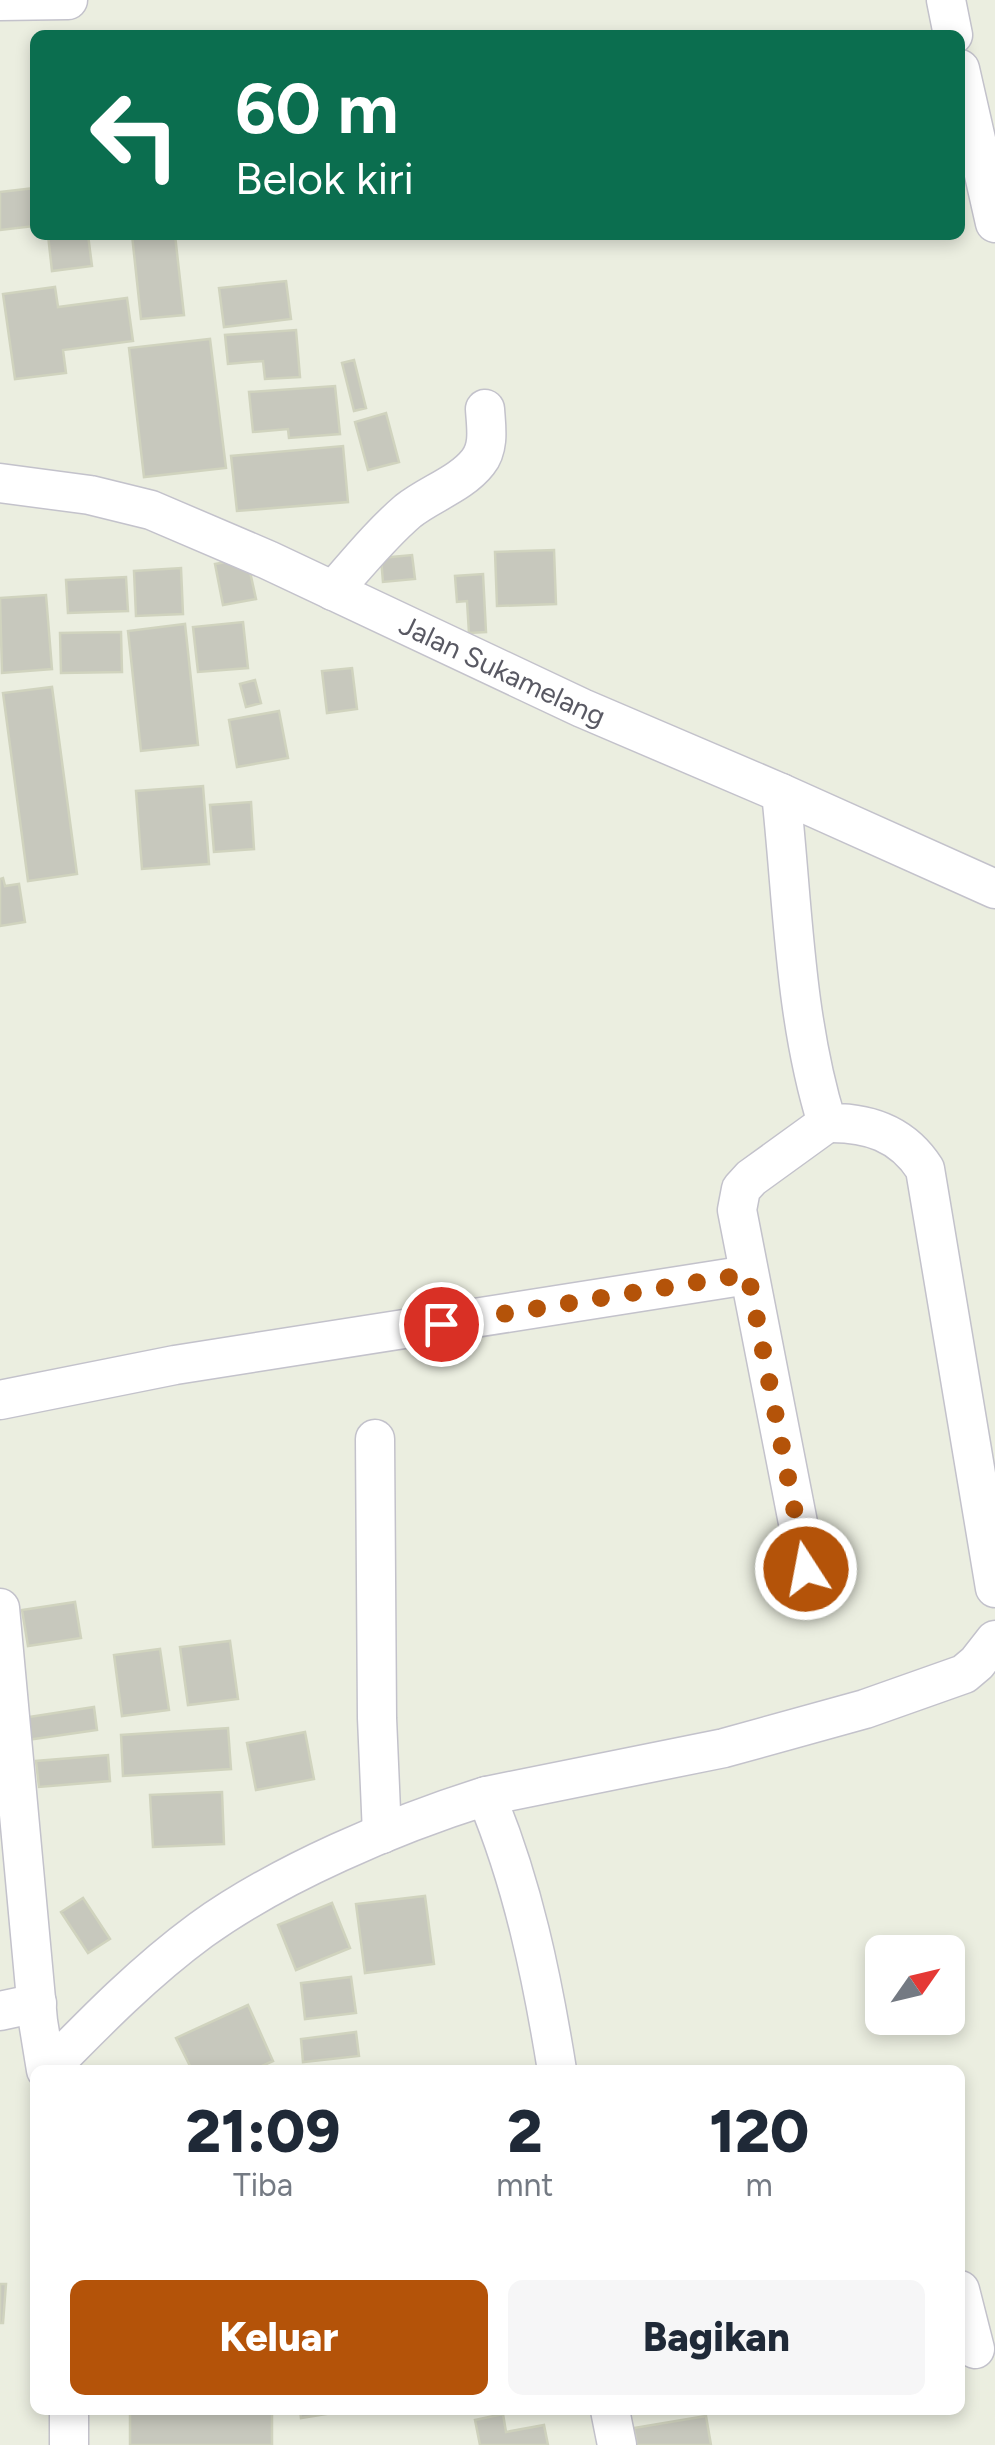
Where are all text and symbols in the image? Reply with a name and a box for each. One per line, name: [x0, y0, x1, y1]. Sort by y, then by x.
text: 60 m: [235, 66, 399, 151]
icon: left: [70, 70, 200, 200]
text: Belok kiri: [235, 151, 414, 205]
street label: Jalan Sukamelang: [394, 607, 611, 733]
pin: [399, 1282, 484, 1367]
icon: arrive: [414, 1297, 469, 1352]
position arrow: [754, 1517, 858, 1621]
north arrow: [865, 1935, 965, 2035]
map controls: [865, 1935, 965, 2035]
text: 21:09: [186, 2095, 340, 2167]
text: 2: [507, 2095, 542, 2167]
text: 120: [709, 2095, 809, 2167]
text: Tiba: [233, 2166, 293, 2204]
text: mnt: [496, 2166, 553, 2204]
text: m: [746, 2166, 773, 2204]
button: Keluar: [70, 2280, 488, 2395]
button: Bagikan: [508, 2280, 925, 2395]

